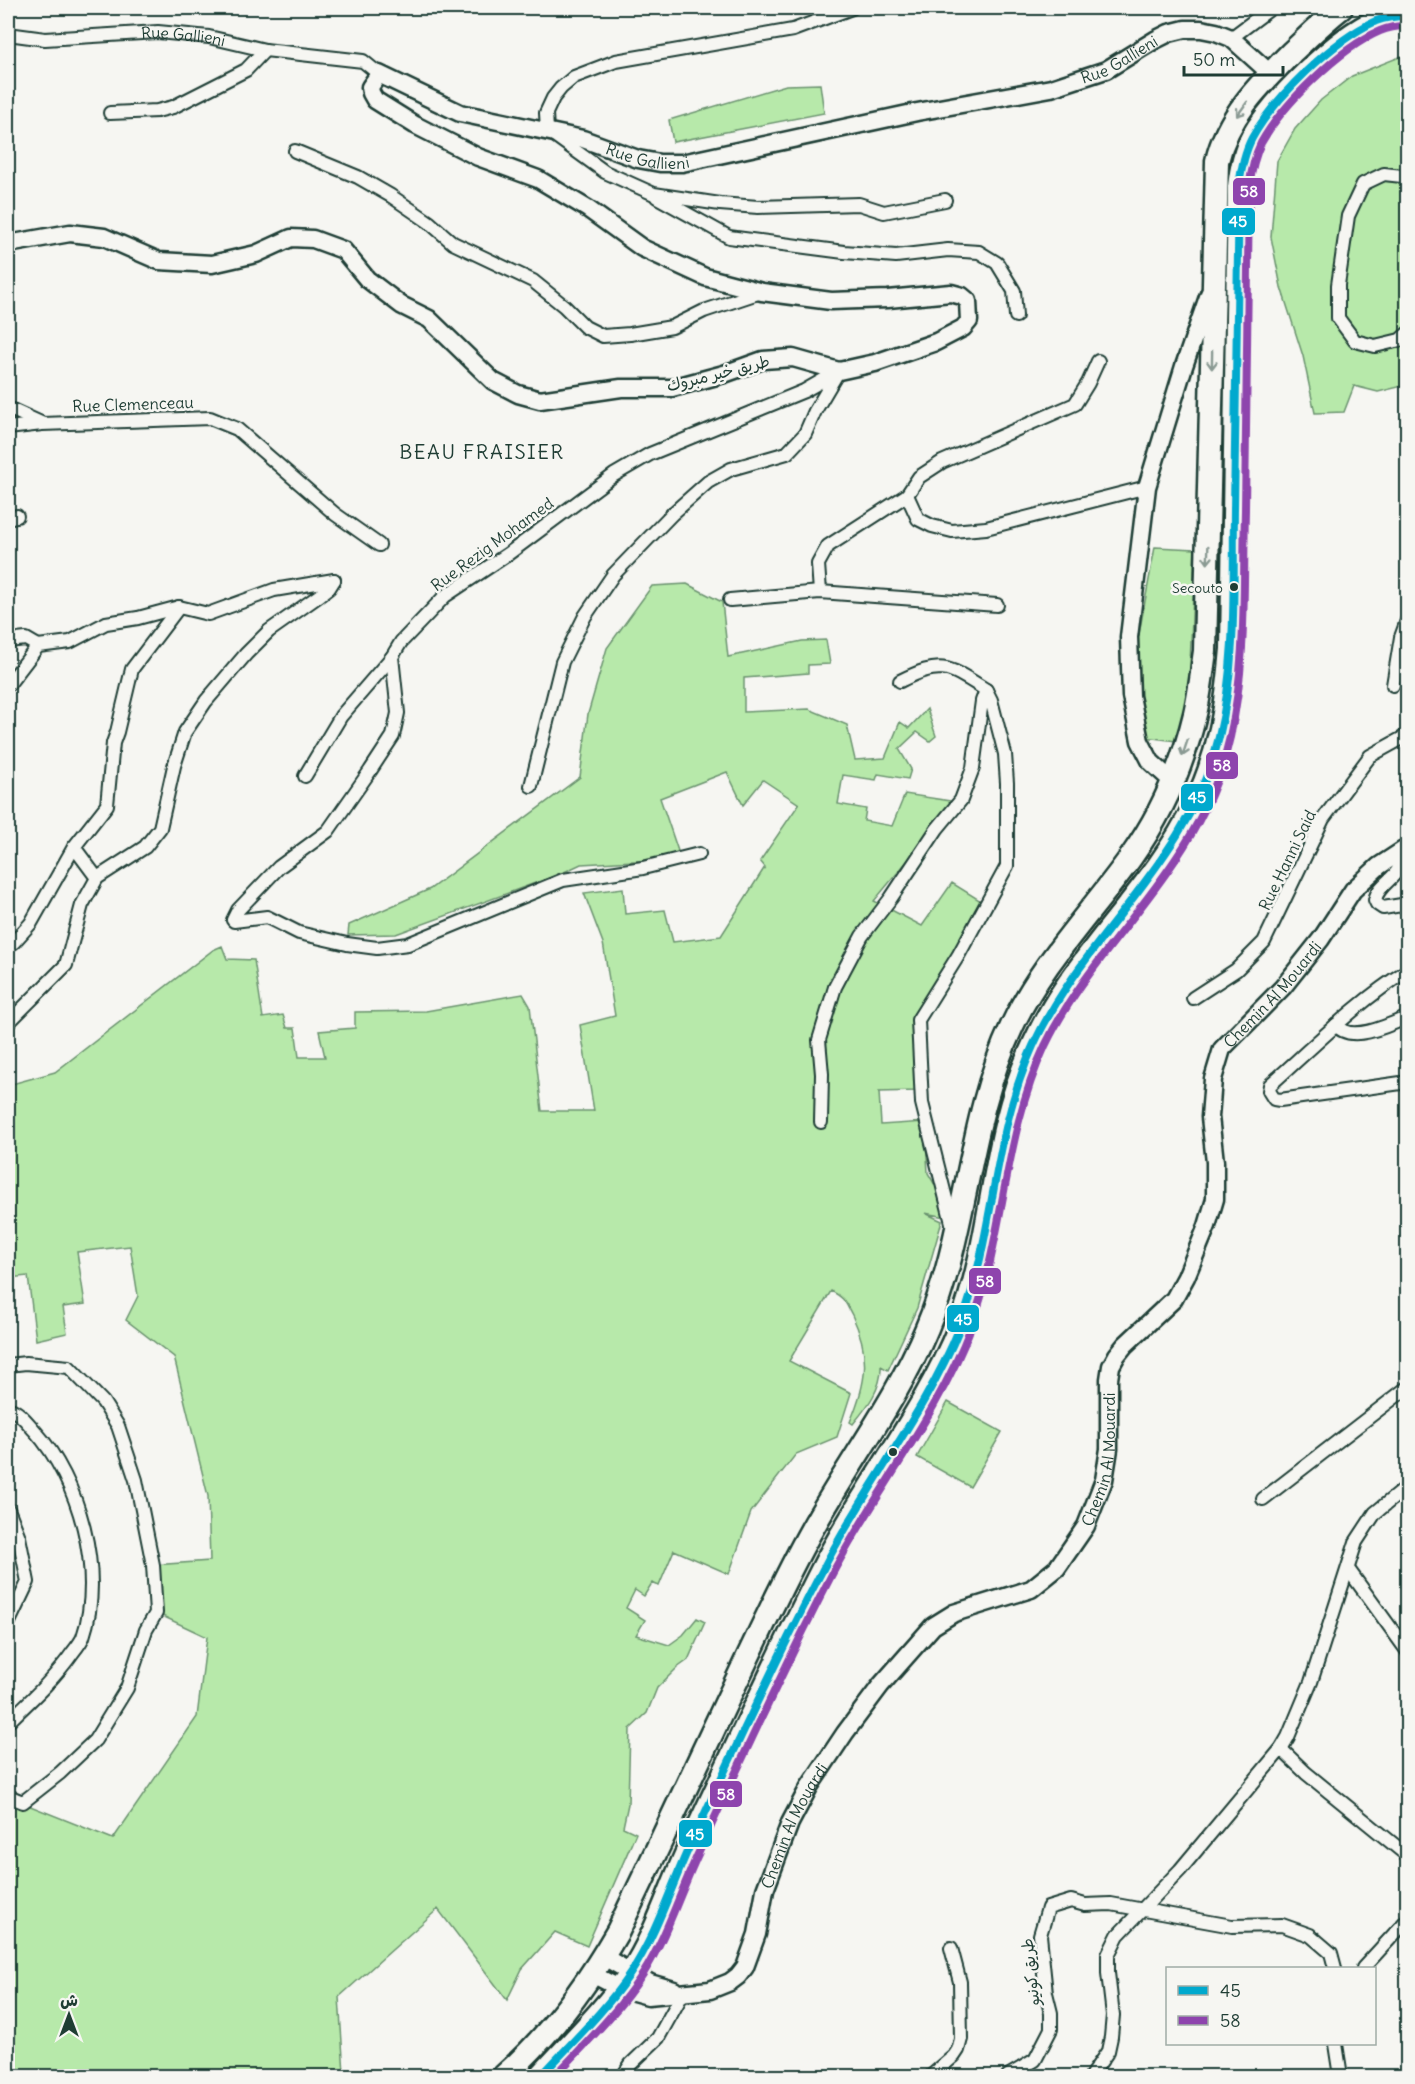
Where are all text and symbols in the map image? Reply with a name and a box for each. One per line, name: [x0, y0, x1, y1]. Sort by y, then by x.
street label: Rue Gallieni: [140, 22, 227, 50]
street label: Rue Gallieni: [1078, 31, 1161, 88]
scale bar: [1184, 39, 1283, 77]
text: 50 m: [1193, 48, 1235, 71]
one-way arrow: [1235, 100, 1248, 116]
street label: Rue Gallieni: [603, 138, 691, 173]
line badge: 58: [1232, 177, 1266, 206]
text: 58: [1240, 181, 1258, 201]
line badge: 45: [1221, 207, 1256, 236]
text: 45: [1229, 211, 1247, 231]
one-way arrow: [1206, 350, 1218, 370]
street label: طريق خير مبروك: [664, 351, 772, 395]
street label: Rue Clemenceau: [72, 392, 194, 416]
district label: BEAU FRAISIER: [399, 439, 565, 464]
street label: Rue Rezig Mohamed: [427, 493, 557, 595]
one-way arrow: [1203, 545, 1214, 565]
place label: Secouto: [1172, 579, 1223, 597]
marker: Secouto: [1228, 581, 1240, 593]
one-way arrow: [1179, 738, 1190, 757]
line badge: 58: [1205, 751, 1239, 780]
text: 58: [1213, 755, 1231, 775]
line badge: 45: [1180, 783, 1214, 812]
text: 45: [1188, 787, 1206, 807]
street label: Rue Hanni Said: [1254, 806, 1320, 914]
street label: Chemin Al Mouardi: [1219, 937, 1325, 1052]
line badge: 58: [968, 1267, 1002, 1295]
text: 58: [976, 1271, 994, 1291]
line badge: 45: [946, 1304, 980, 1333]
text: 45: [954, 1309, 972, 1329]
street label: Chemin Al Mouardi: [1077, 1393, 1119, 1529]
unlabelled marker: [887, 1446, 899, 1458]
street label: Chemin Al Mouardi: [756, 1759, 832, 1891]
line badge: 58: [709, 1780, 743, 1808]
text: 58: [717, 1784, 735, 1804]
line badge: 45: [678, 1819, 713, 1848]
text: 45: [686, 1824, 704, 1844]
street label: طريق كونيو: [1016, 1937, 1045, 2008]
legend: [1166, 1967, 1376, 2045]
text: 45: [1220, 1979, 1241, 2002]
north arrow: [39, 1985, 99, 2045]
text: ش: [60, 1990, 78, 2010]
text: 58: [1220, 2009, 1241, 2032]

